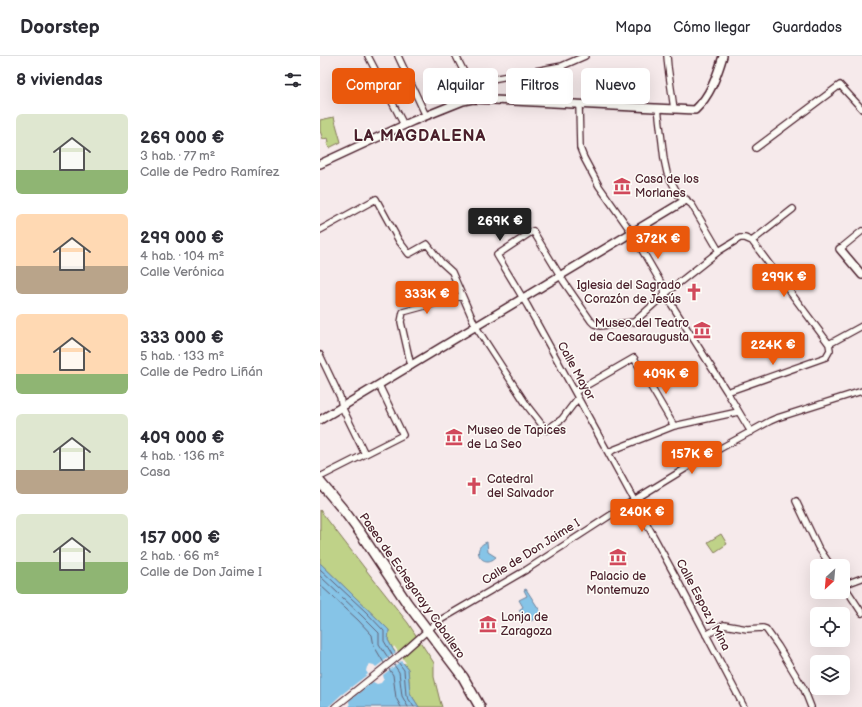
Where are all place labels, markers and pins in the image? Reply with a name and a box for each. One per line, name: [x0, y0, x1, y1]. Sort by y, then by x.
place label: Casa de los Morlanes: [635, 172, 699, 201]
museum icon: Casa de los Morlanes: [612, 176, 632, 196]
pin: 269K €: [467, 208, 533, 242]
pin: 372K €: [625, 226, 691, 260]
pin: 299K €: [751, 264, 817, 298]
place label: Iglesia del Sagrado Corazón de Jesús: [577, 278, 681, 307]
pin: 333K €: [394, 281, 460, 315]
church icon: Iglesia del Sagrado Corazón de Jesús: [684, 282, 704, 302]
place label: Museo del Teatro de Caesaraugusta: [589, 316, 689, 345]
museum icon: Museo del Teatro de Caesaraugusta: [692, 320, 712, 340]
pin: 224K €: [740, 332, 806, 366]
pin: 409K €: [633, 361, 699, 395]
place label: Museo de Tapices de La Seo: [467, 423, 566, 452]
museum icon: Museo de Tapices de La Seo: [444, 427, 464, 447]
pin: 157K €: [659, 441, 725, 475]
place label: Catedral del Salvador: [487, 472, 555, 501]
church icon: Catedral del Salvador: [464, 476, 484, 496]
pin: 240K €: [609, 499, 675, 533]
museum icon: Palacio de Montemuzo: [608, 547, 628, 567]
place label: Palacio de Montemuzo: [586, 569, 650, 598]
place label: Lonja de Zaragoza: [500, 610, 552, 639]
museum icon: Lonja de Zaragoza: [478, 614, 498, 634]

